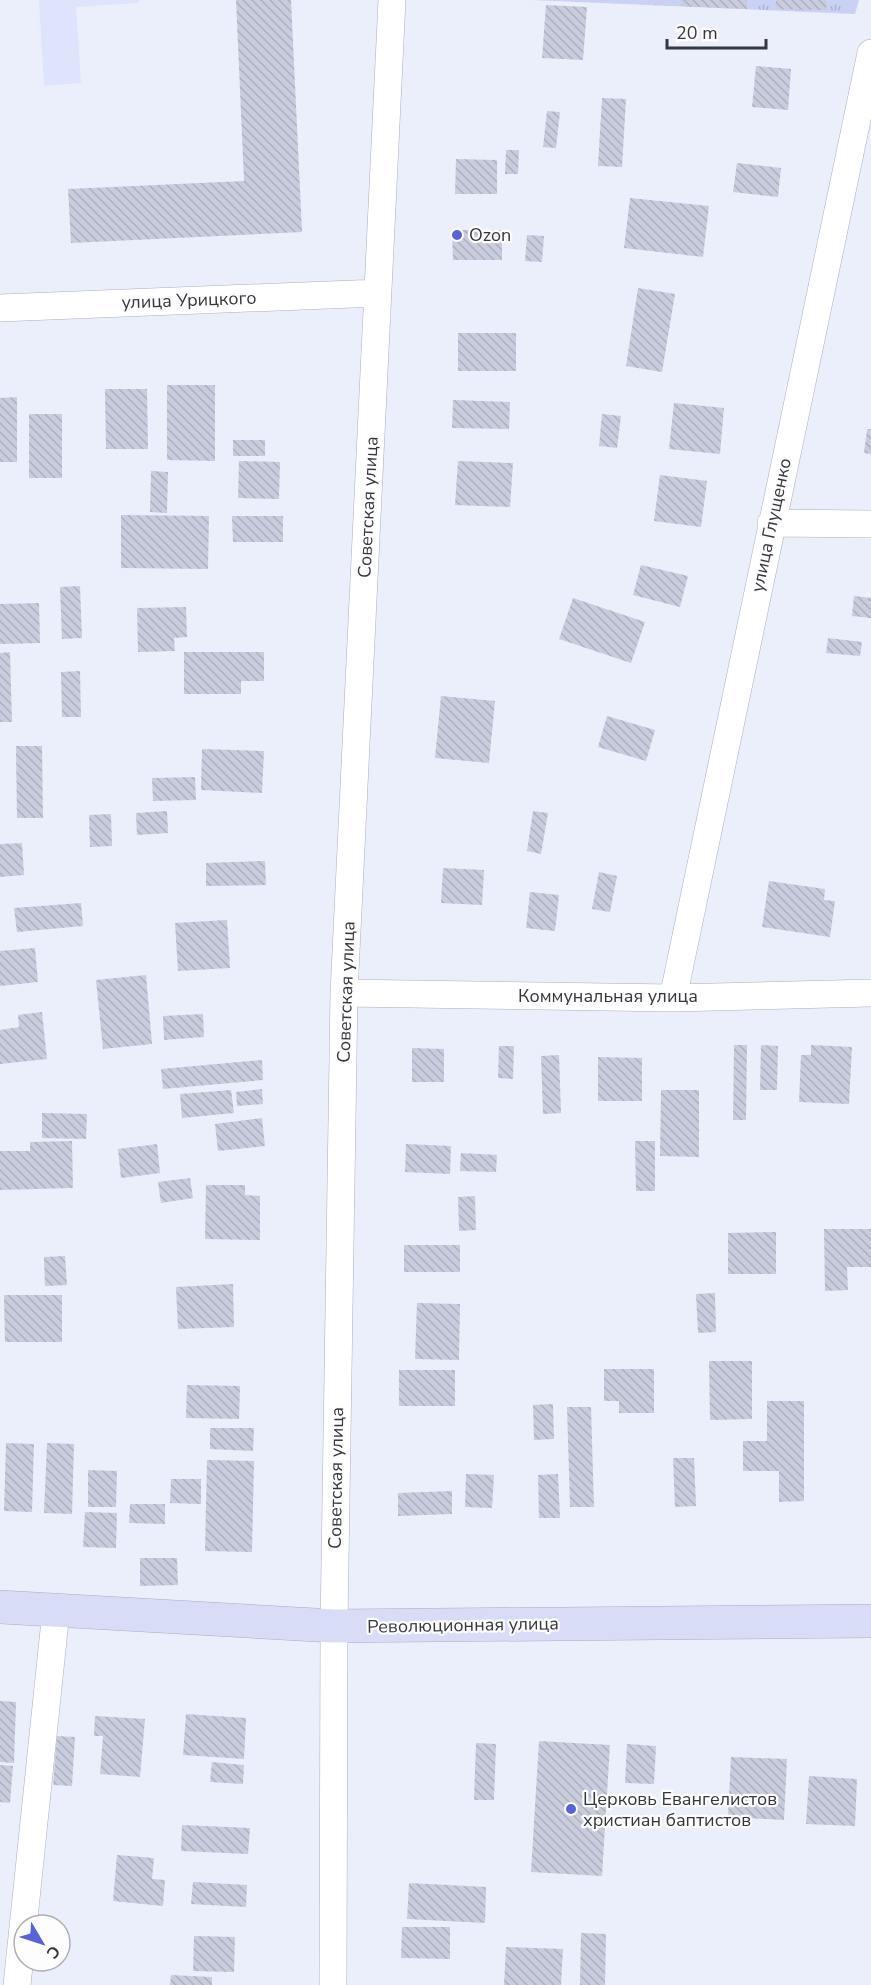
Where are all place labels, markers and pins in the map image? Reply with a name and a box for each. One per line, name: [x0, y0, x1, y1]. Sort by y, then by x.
place label: Ozon: [469, 223, 511, 247]
marker: Ozon: [450, 228, 464, 242]
place label: Церковь Евангелистов христиан баптистов: [583, 1787, 777, 1832]
marker: Церковь Евангелистов христиан баптистов: [564, 1802, 578, 1816]

